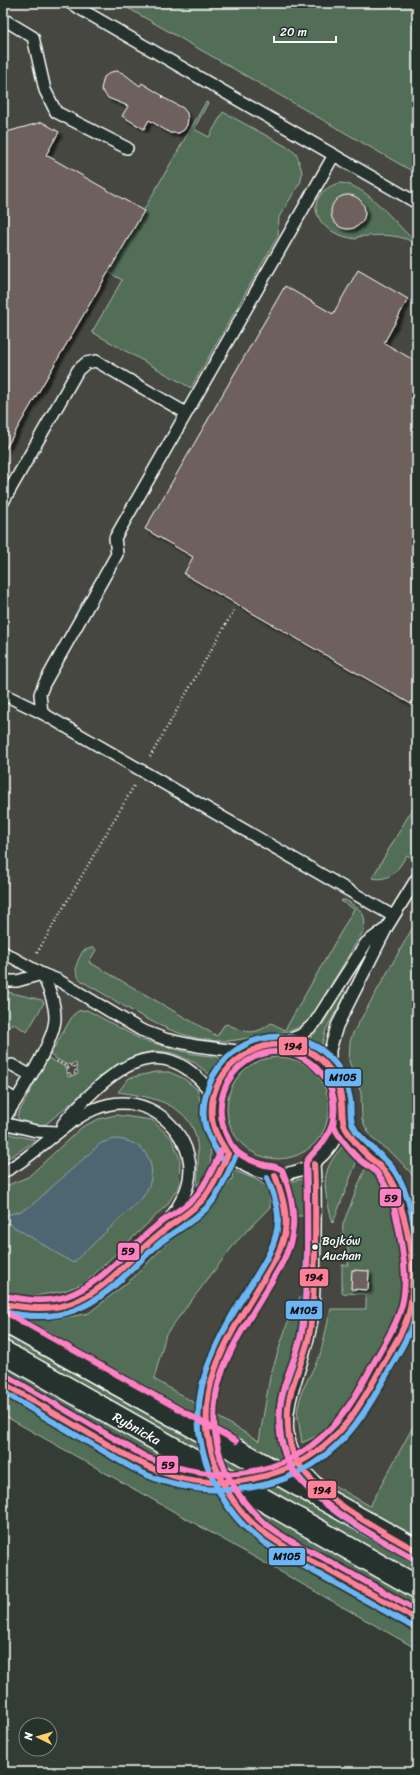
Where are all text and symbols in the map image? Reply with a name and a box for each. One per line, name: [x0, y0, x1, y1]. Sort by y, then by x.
scale bar: [274, 18, 336, 44]
text: 20 m: [280, 21, 307, 43]
line badge: 194: [278, 1036, 308, 1056]
text: 194: [284, 1037, 302, 1056]
line badge: M105: [324, 1068, 362, 1087]
text: M105: [328, 1068, 357, 1087]
line badge: 59: [379, 1188, 402, 1207]
text: 59: [384, 1189, 398, 1208]
place label: Bojków Auchan: [321, 1230, 362, 1267]
line badge: 59: [117, 1242, 140, 1261]
text: 59: [121, 1242, 135, 1261]
marker: Bojków Auchan: [310, 1242, 320, 1252]
line badge: 194: [299, 1268, 329, 1287]
text: 194: [305, 1268, 323, 1287]
line badge: M105: [285, 1300, 323, 1320]
text: M105: [289, 1301, 318, 1320]
street label: Rybnicka: [108, 1406, 165, 1452]
line badge: 59: [156, 1455, 179, 1474]
text: 59: [161, 1456, 175, 1475]
line badge: 194: [307, 1480, 337, 1499]
text: 194: [313, 1481, 331, 1500]
line badge: M105: [268, 1547, 306, 1566]
text: M105: [272, 1547, 301, 1566]
north arrow: [18, 1717, 58, 1757]
text: N: [19, 1731, 38, 1742]

